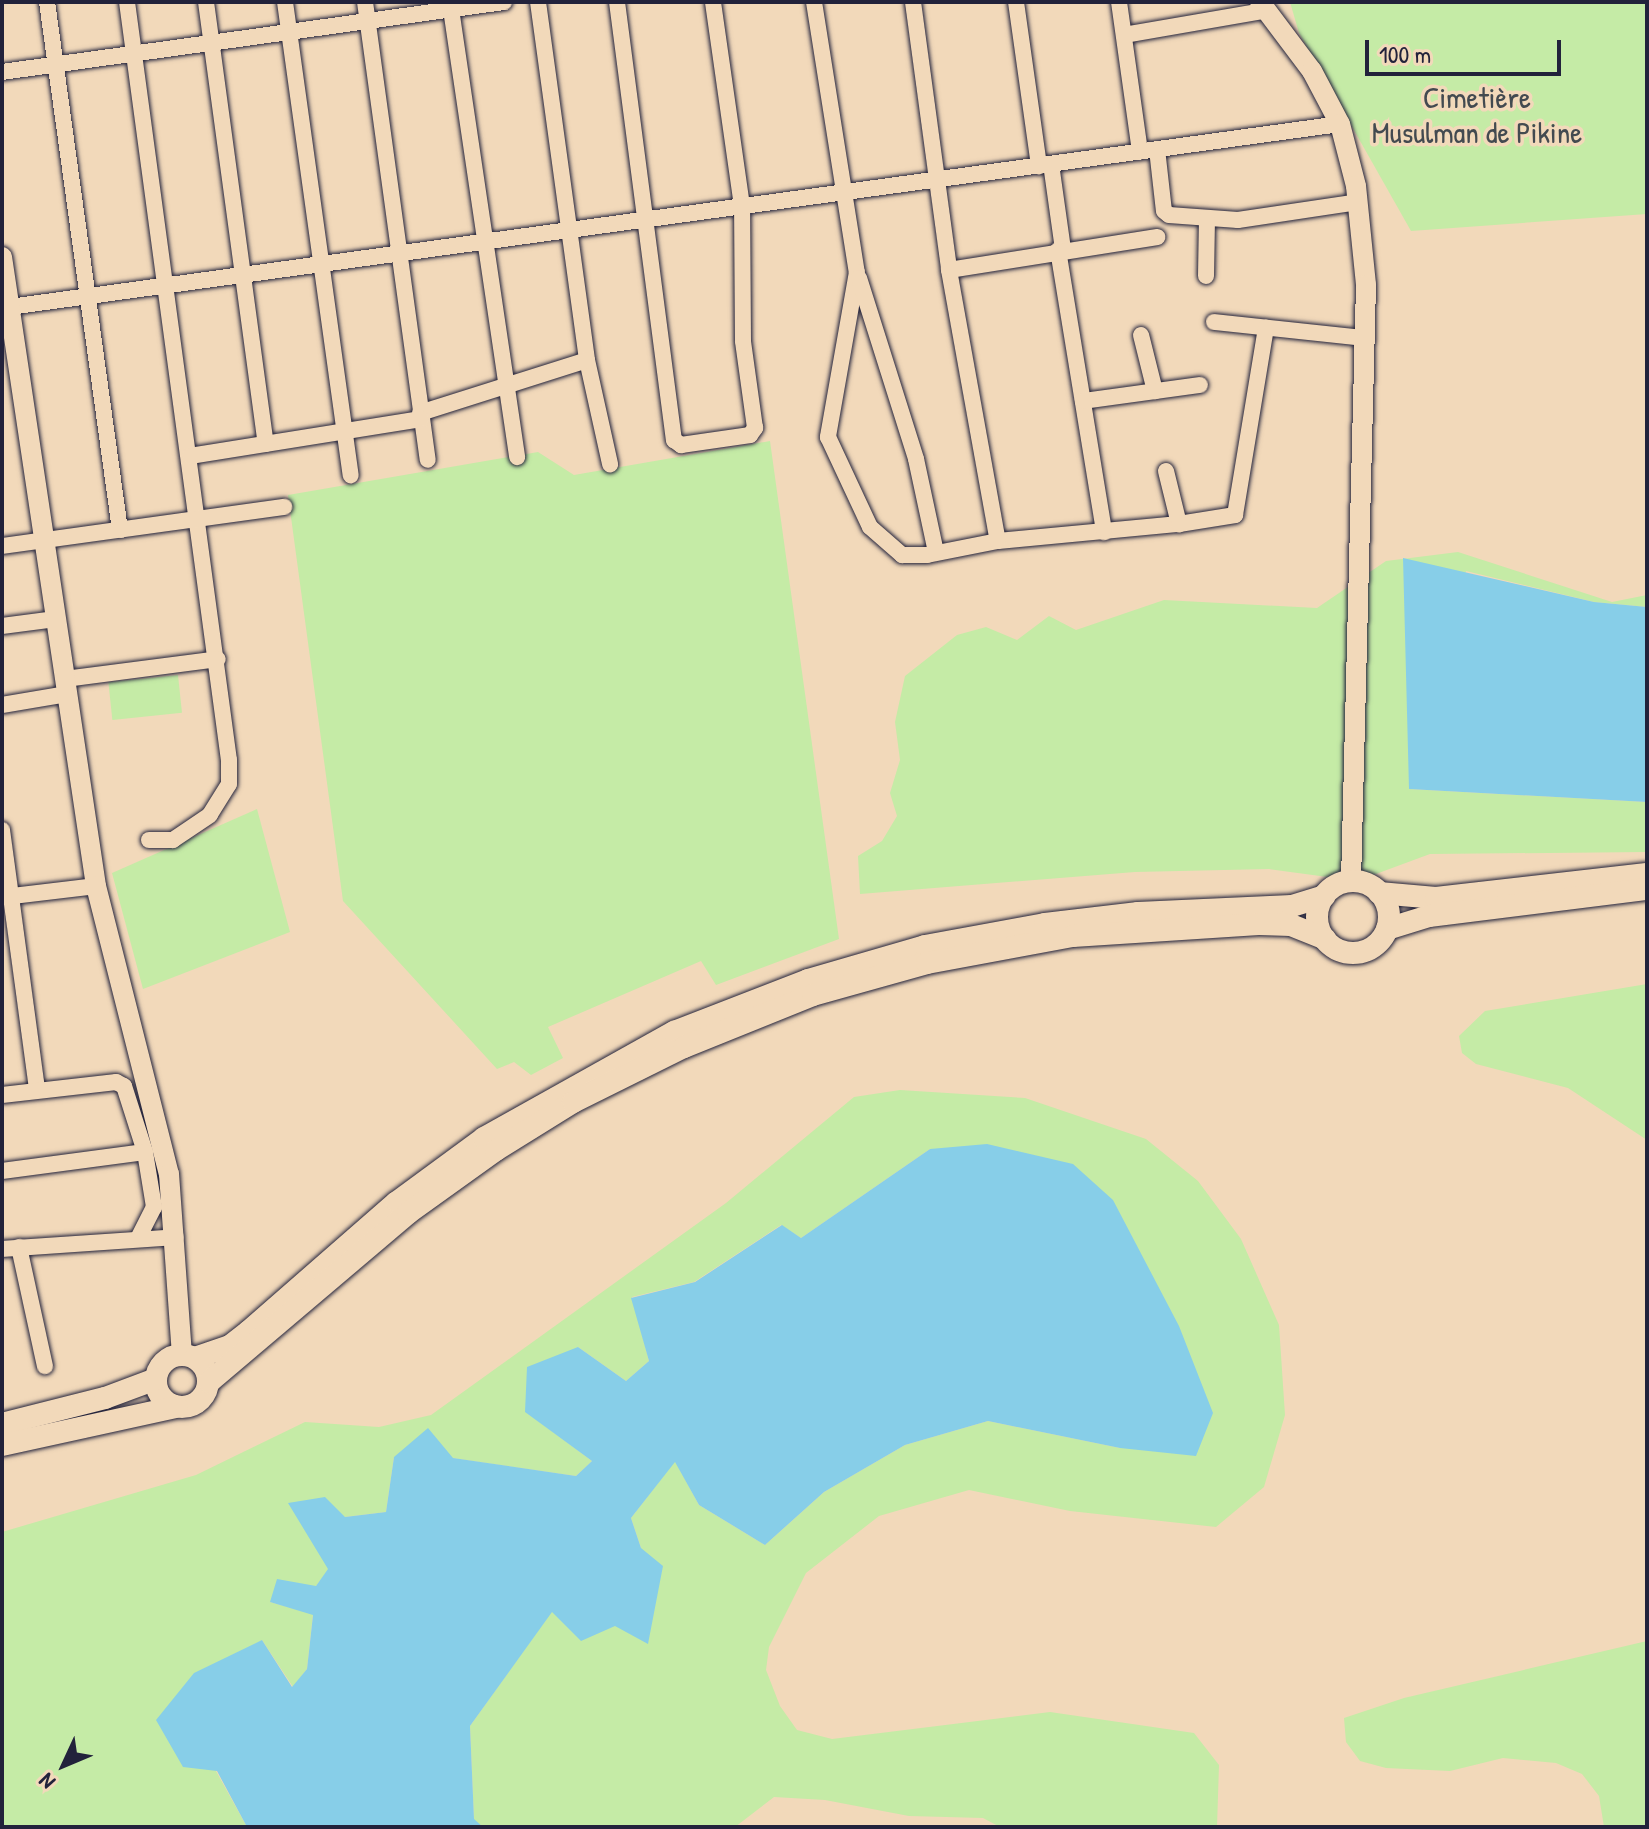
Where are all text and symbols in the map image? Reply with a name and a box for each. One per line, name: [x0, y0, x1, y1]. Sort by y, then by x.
scale bar: [1369, 24, 1565, 74]
text: 100 m: [1379, 38, 1431, 70]
park label: Cimetière Musulman de Pikine: [1372, 79, 1582, 150]
north arrow: [24, 1725, 104, 1805]
text: N: [32, 1767, 62, 1796]

